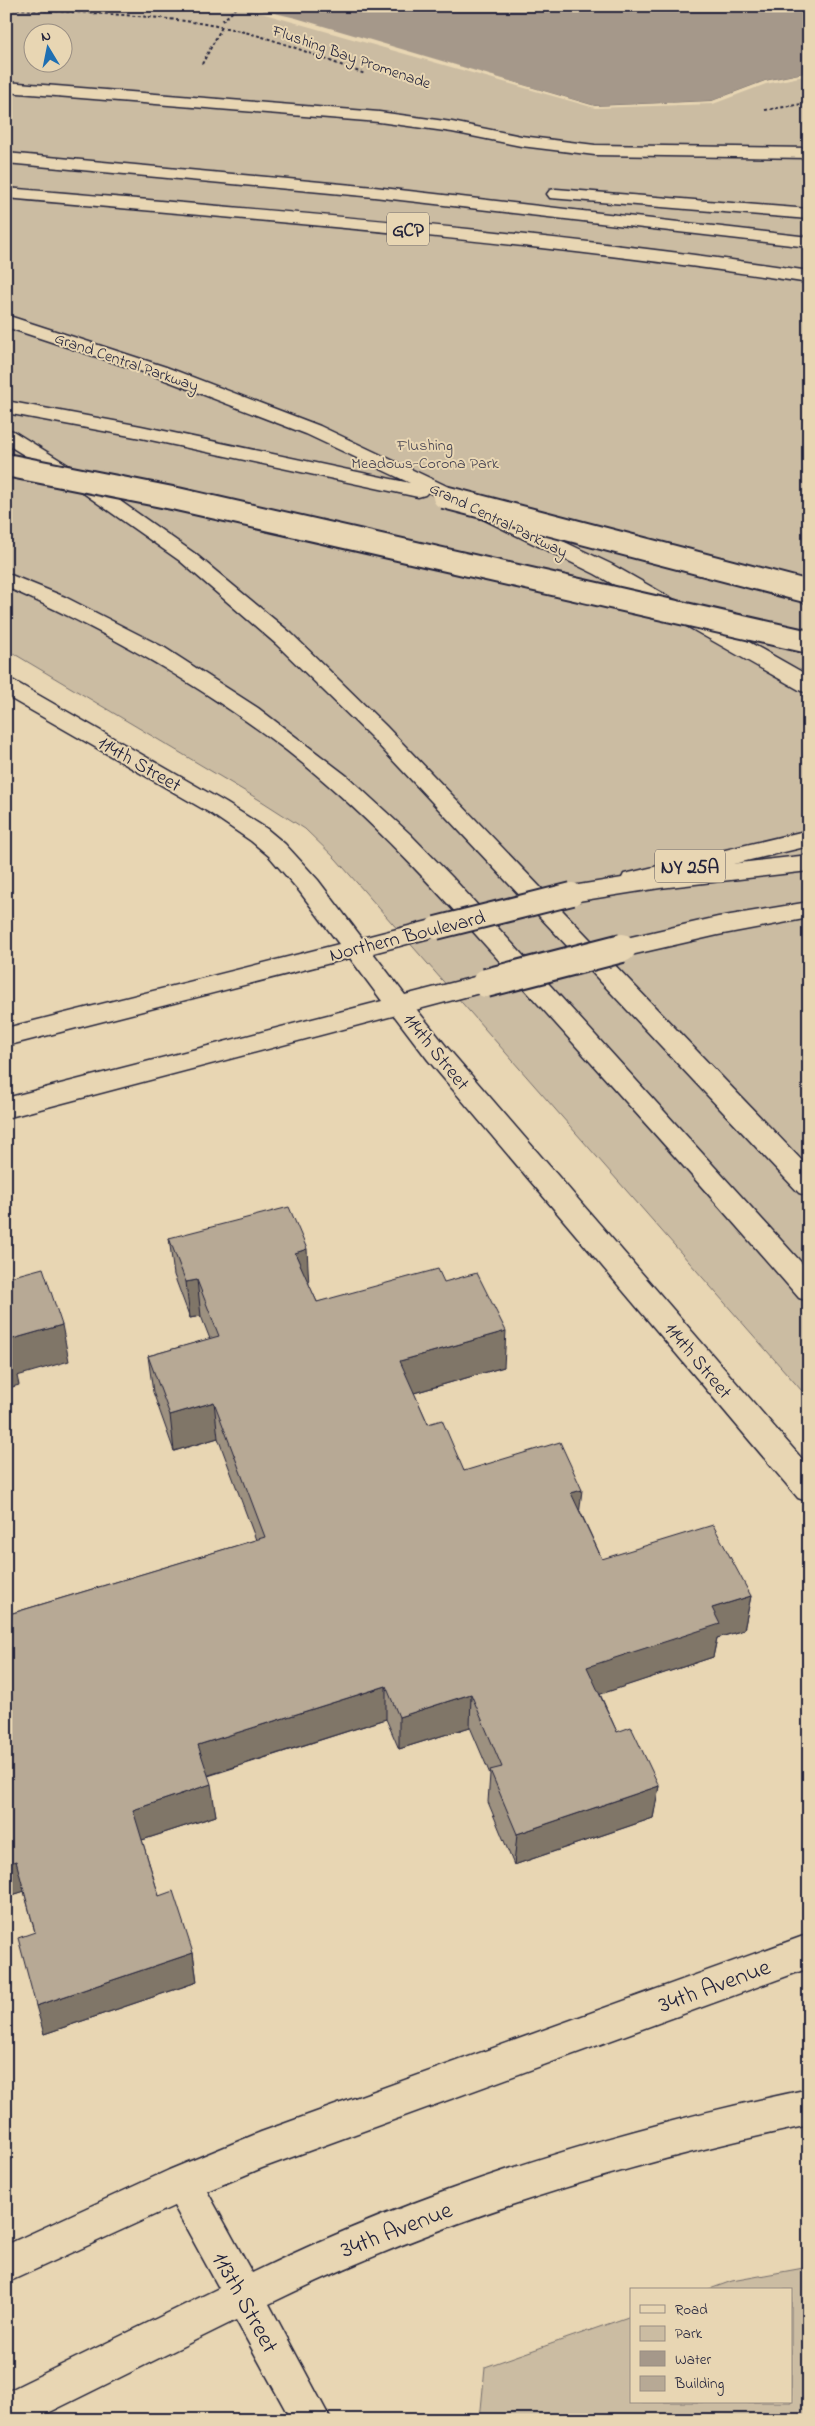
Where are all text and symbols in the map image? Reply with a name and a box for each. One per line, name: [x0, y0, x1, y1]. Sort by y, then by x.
street label: Flushing Bay Promenade: [268, 19, 435, 97]
north arrow: [22, 22, 72, 72]
text: N: [40, 26, 52, 48]
road number: GCP: [387, 212, 429, 245]
street label: Grand Central Parkway: [51, 327, 202, 399]
park label: Flushing Meadows-Corona Park: [351, 434, 500, 476]
street label: Grand Central Parkway: [425, 477, 571, 565]
street label: 114th Street: [91, 729, 186, 801]
road number: NY 25A: [655, 849, 725, 882]
street label: Northern Boulevard: [327, 904, 489, 971]
street label: 114th Street: [395, 1007, 476, 1098]
street label: 114th Street: [656, 1317, 738, 1407]
street label: 34th Avenue: [654, 1951, 776, 2024]
street label: 34th Avenue: [336, 2194, 458, 2269]
street label: 113th Street: [202, 2246, 286, 2360]
legend: [630, 2288, 792, 2404]
text: Road: [675, 2299, 708, 2321]
text: Park: [675, 2323, 703, 2345]
text: Water: [675, 2349, 711, 2371]
text: Building: [674, 2373, 724, 2396]

